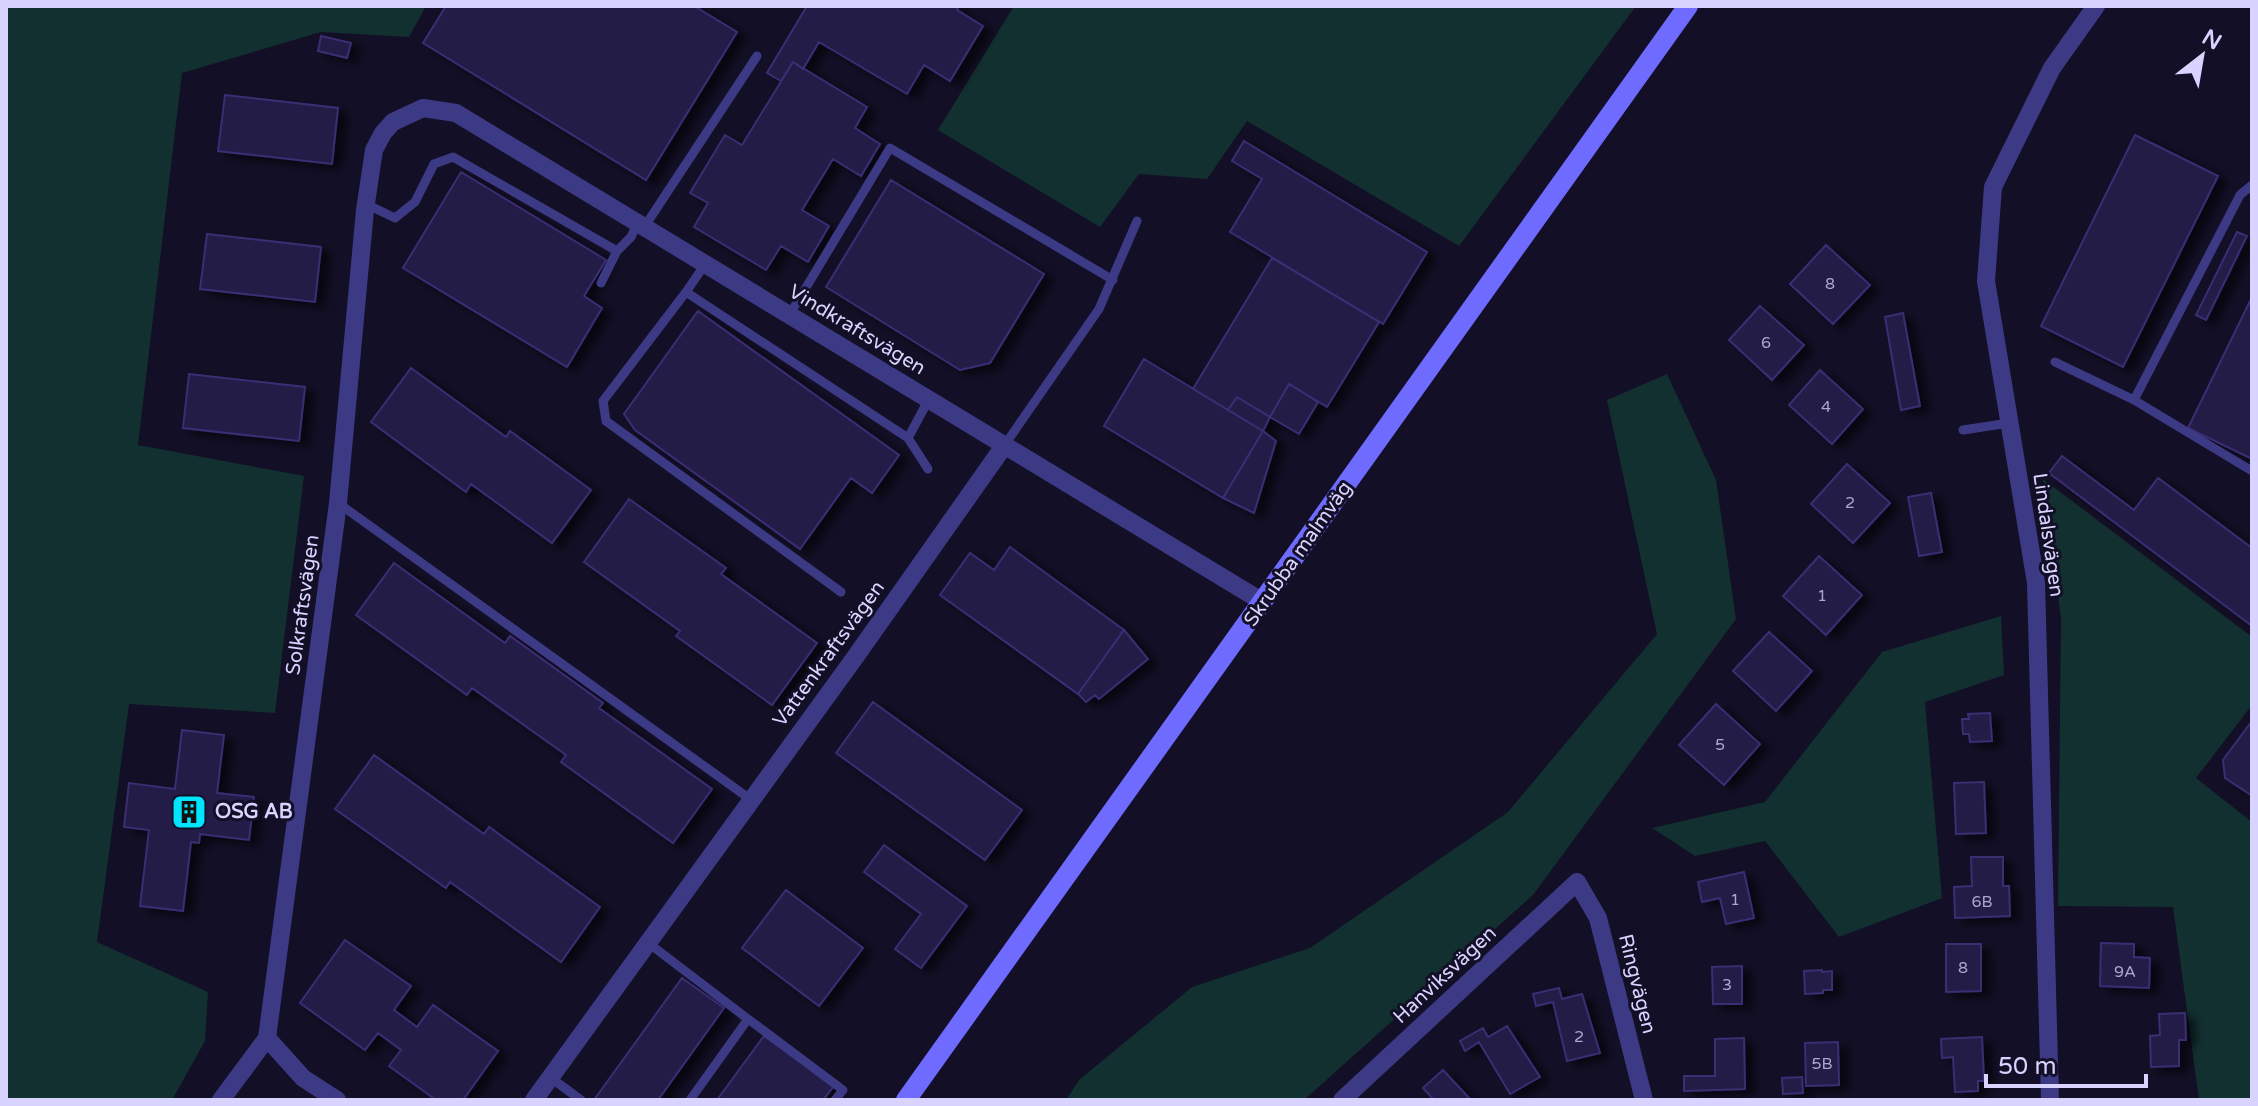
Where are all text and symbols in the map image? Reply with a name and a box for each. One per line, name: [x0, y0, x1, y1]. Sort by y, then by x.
north arrow: [2162, 16, 2242, 96]
text: N: [2198, 24, 2226, 55]
house number: 8: [1825, 274, 1835, 294]
street label: Vindkraftsvägen: [784, 280, 930, 380]
house number: 6: [1761, 333, 1771, 353]
house number: 4: [1821, 397, 1831, 417]
street label: Lindalsvägen: [2027, 471, 2069, 599]
street label: Skrubba malmväg: [1239, 477, 1357, 631]
house number: 2: [1845, 493, 1855, 513]
street label: Solkraftsvägen: [281, 533, 325, 677]
street label: Vattenkraftsvägen: [768, 576, 890, 732]
house number: 1: [1817, 586, 1827, 606]
house number: 5: [1715, 735, 1725, 755]
building icon: OSG AB: [170, 793, 208, 831]
place label: OSG AB: [215, 800, 293, 824]
house number: 1: [1730, 890, 1740, 910]
house number: 6B: [1971, 892, 1993, 912]
street label: Hanviksvägen: [1389, 921, 1501, 1029]
street label: Ringvägen: [1613, 932, 1661, 1036]
house number: 8: [1958, 958, 1968, 978]
house number: 9A: [2114, 962, 2136, 982]
house number: 3: [1722, 975, 1732, 995]
house number: 2: [1574, 1027, 1584, 1047]
scale bar: [1986, 1038, 2146, 1088]
text: 50 m: [1998, 1052, 2056, 1081]
house number: 5B: [1811, 1054, 1833, 1074]

